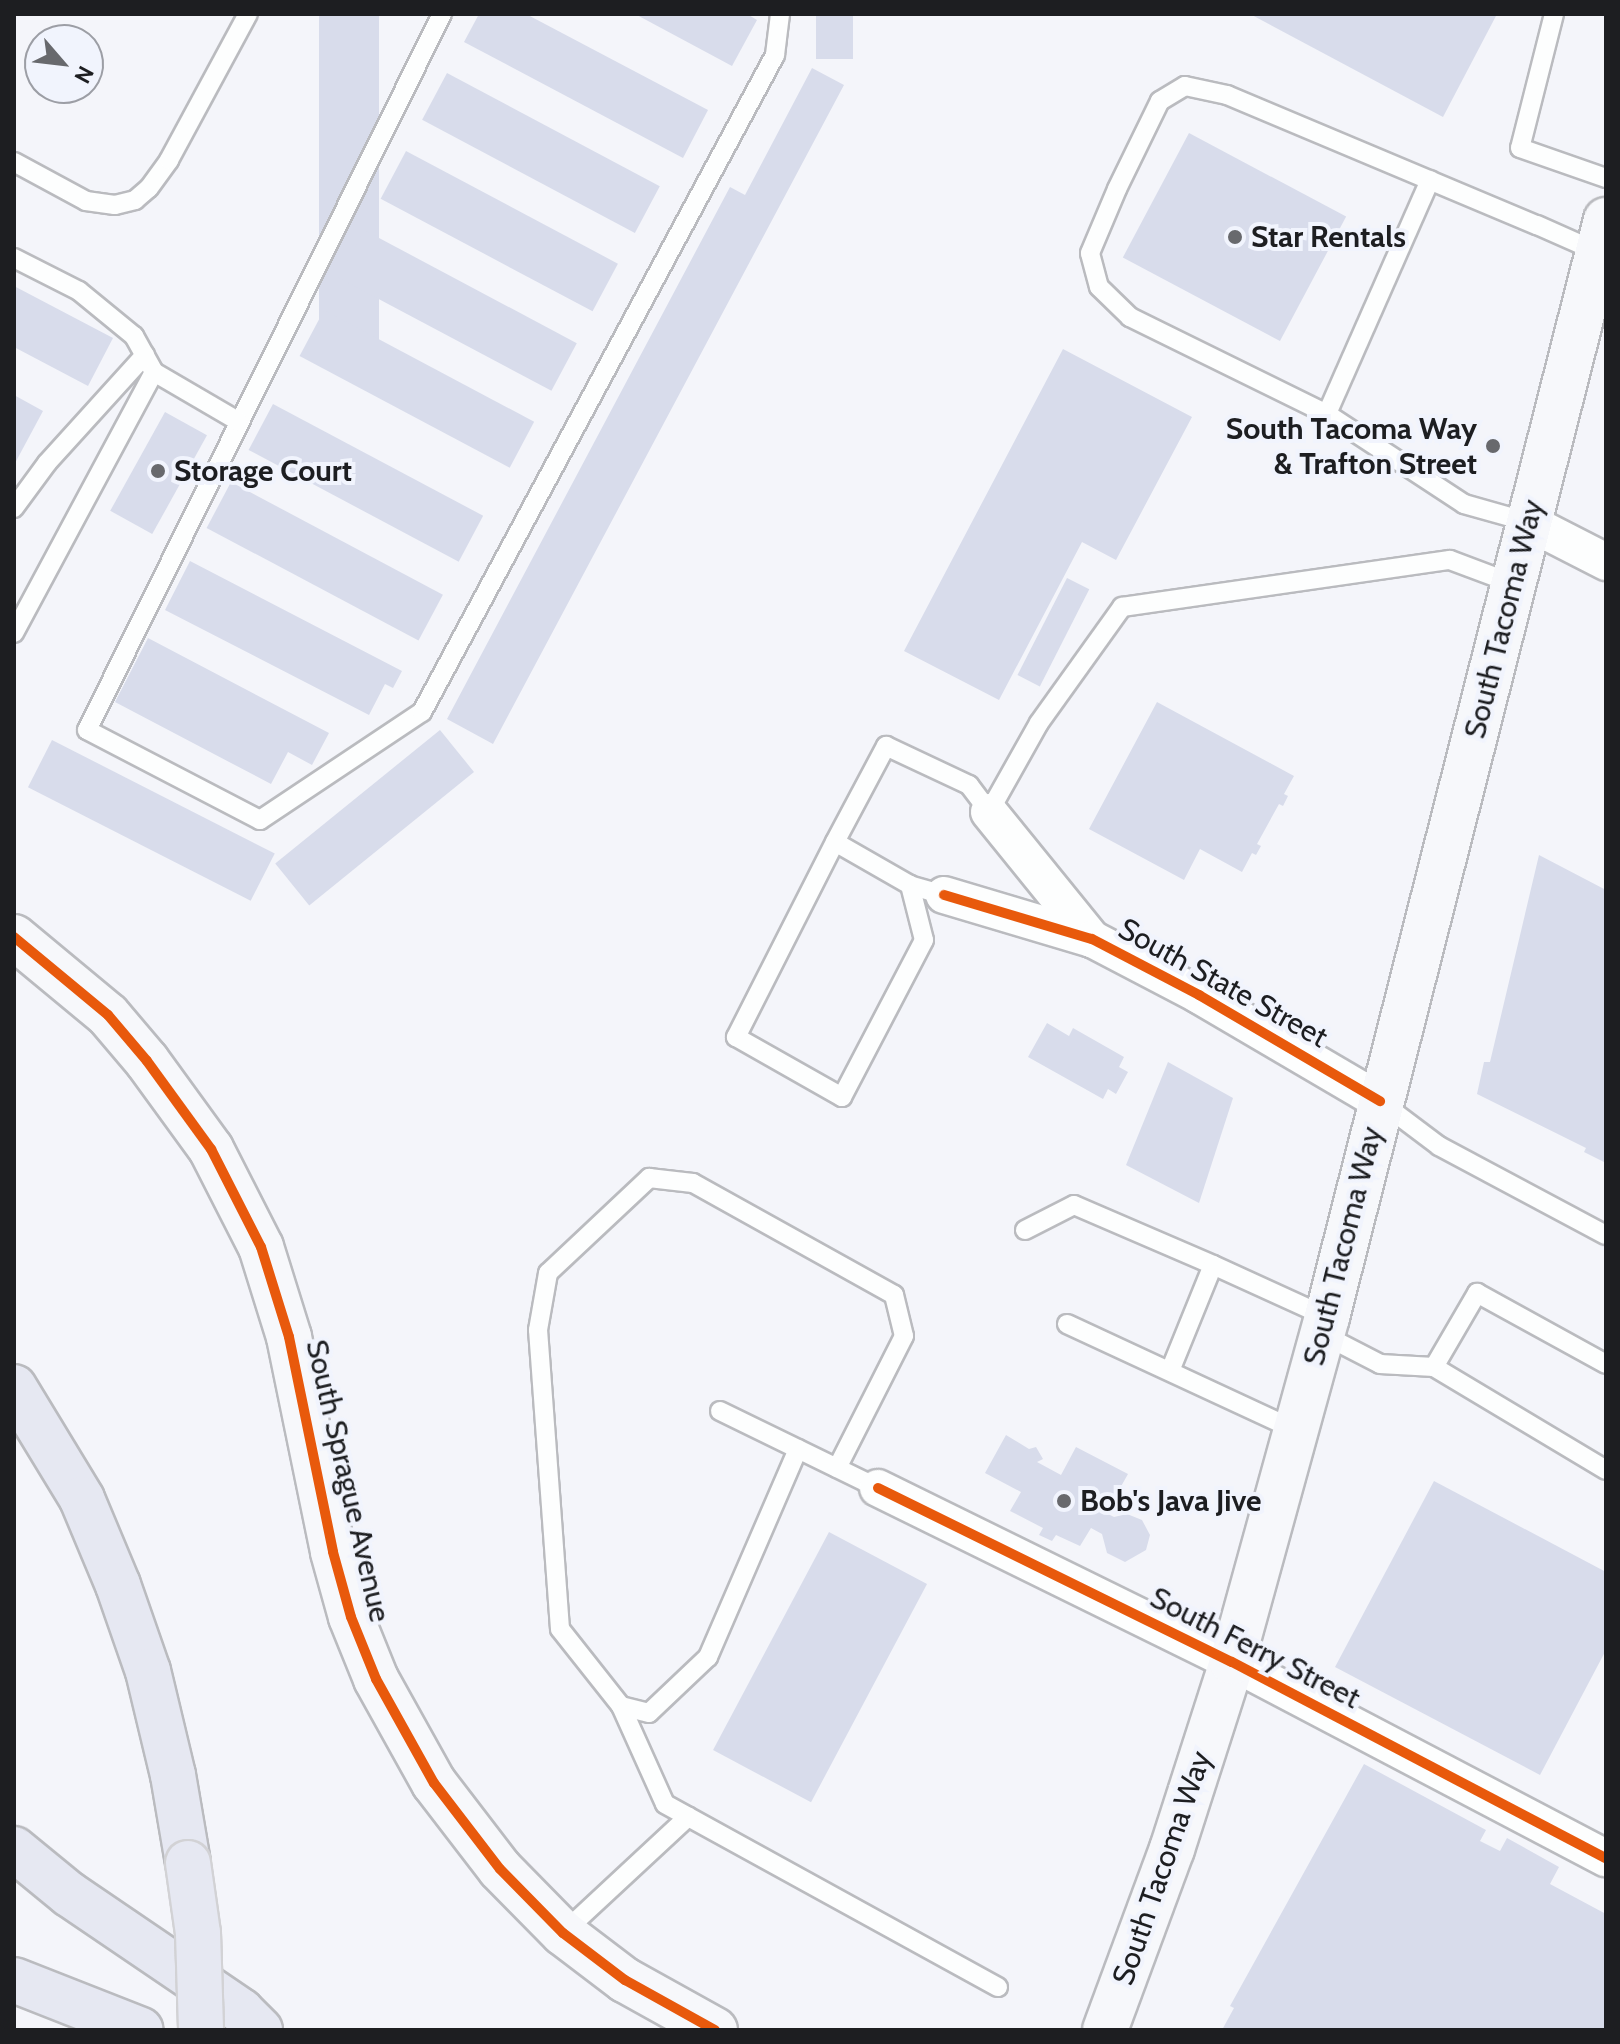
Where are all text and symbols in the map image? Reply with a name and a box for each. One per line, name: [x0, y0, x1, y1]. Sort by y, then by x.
north arrow: [24, 24, 104, 104]
text: N: [68, 61, 99, 88]
place label: Star Rentals: [1251, 219, 1406, 255]
marker: Star Rentals: [1226, 228, 1244, 246]
place label: South Tacoma Way & Trafton Street: [1226, 411, 1477, 482]
marker: South Tacoma Way & Trafton Street: [1484, 437, 1502, 455]
place label: Storage Court: [174, 453, 352, 489]
marker: Storage Court: [149, 462, 167, 480]
street label: South Tacoma Way: [1457, 496, 1551, 742]
street label: South State Street: [1112, 911, 1334, 1055]
street label: South Tacoma Way: [1296, 1123, 1390, 1369]
street label: South Sprague Avenue: [298, 1336, 398, 1626]
place label: Bob's Java Jive: [1080, 1483, 1261, 1519]
marker: Bob's Java Jive: [1055, 1492, 1073, 1510]
street label: South Ferry Street: [1144, 1580, 1366, 1716]
street label: South Tacoma Way: [1105, 1746, 1219, 1990]

